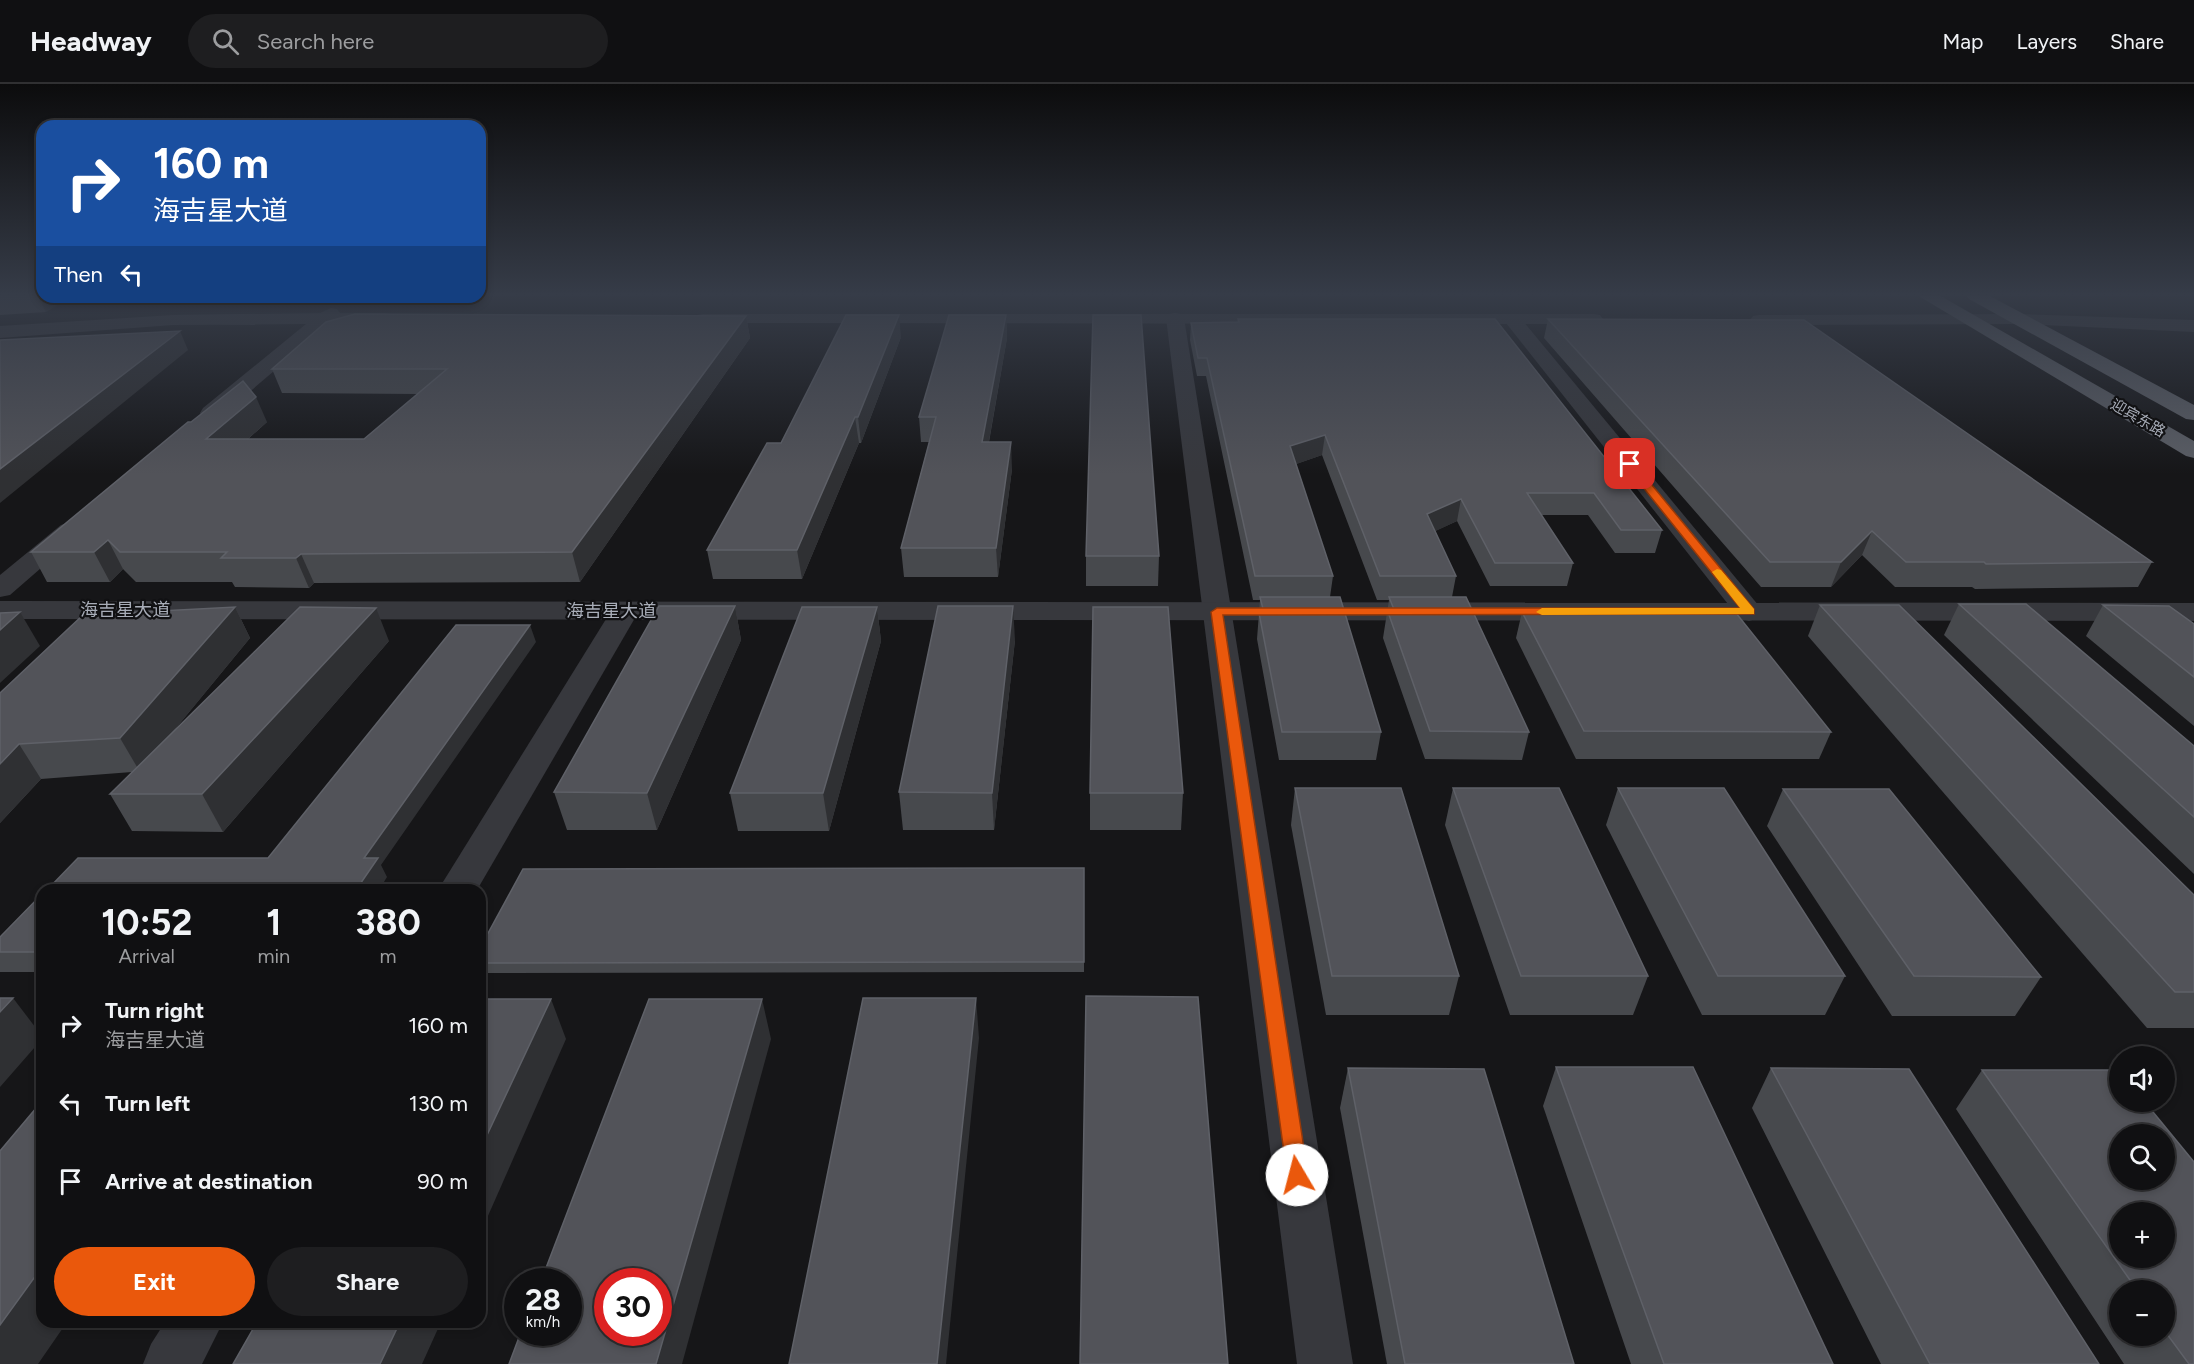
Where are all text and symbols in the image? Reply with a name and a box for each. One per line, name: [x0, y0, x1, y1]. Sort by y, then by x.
search box: [188, 14, 608, 68]
text: Headway: [30, 24, 152, 58]
icon: search: [209, 25, 242, 58]
text: Search here: [257, 28, 374, 55]
text: Map: [1943, 29, 1983, 54]
text: Layers: [2016, 29, 2077, 54]
text: Share: [2110, 29, 2164, 54]
text: 160 m: [153, 138, 269, 189]
icon: right: [54, 144, 132, 222]
text: 海吉星大道: [153, 194, 288, 227]
icon: left: [115, 258, 148, 291]
text: Then: [54, 261, 103, 288]
street label: 迎宾东路: [2108, 395, 2168, 441]
pin: [1604, 438, 1655, 489]
icon: arrive: [1613, 447, 1646, 480]
street label: 海吉星大道: [80, 599, 170, 621]
street label: 海吉星大道: [566, 600, 656, 622]
text: 10:52: [101, 901, 192, 944]
text: 1: [266, 901, 281, 944]
text: 380: [355, 901, 421, 944]
text: Arrival: [118, 944, 175, 968]
text: min: [257, 944, 290, 968]
text: m: [380, 944, 397, 968]
text: Turn right: [105, 997, 204, 1024]
icon: right: [54, 1009, 87, 1042]
text: 160 m: [408, 1012, 468, 1039]
text: 海吉星大道: [105, 1028, 205, 1052]
map controls: [2109, 1046, 2175, 1346]
button: sound: [2109, 1046, 2175, 1112]
icon: left: [54, 1087, 87, 1120]
text: Turn left: [105, 1090, 191, 1117]
text: 130 m: [409, 1090, 468, 1117]
button: search: [2109, 1124, 2175, 1190]
position arrow: [1265, 1143, 1329, 1207]
icon: arrive: [54, 1165, 87, 1198]
text: Arrive at destination: [105, 1168, 313, 1195]
text: 90 m: [417, 1168, 468, 1195]
button: +: [2109, 1202, 2175, 1268]
button: Exit: [54, 1247, 255, 1316]
button: Share: [267, 1247, 468, 1316]
speed limit sign: 30: [594, 1268, 672, 1346]
button: −: [2109, 1280, 2175, 1346]
text: 28: [525, 1281, 561, 1318]
text: km/h: [526, 1313, 560, 1331]

